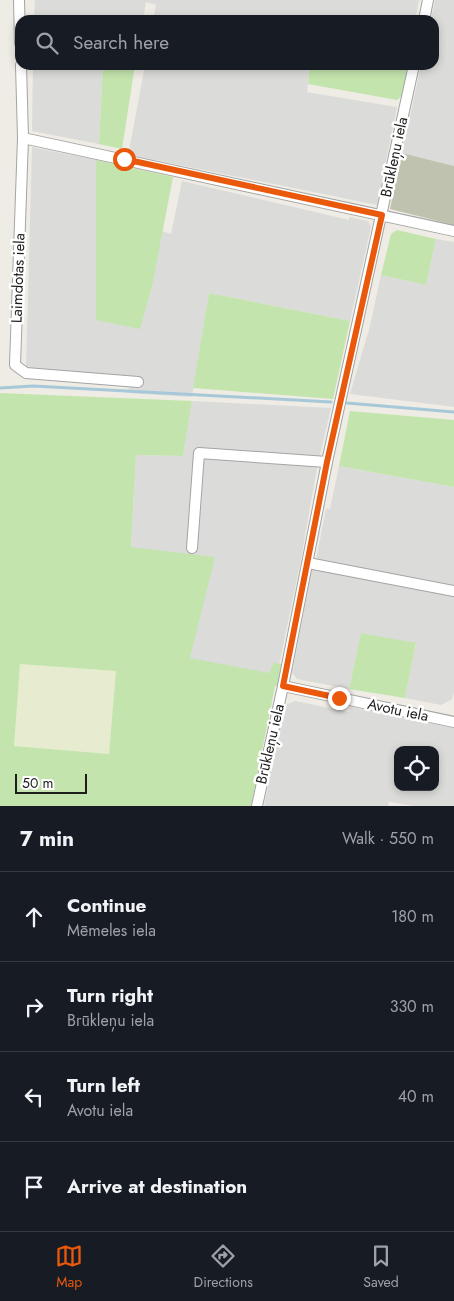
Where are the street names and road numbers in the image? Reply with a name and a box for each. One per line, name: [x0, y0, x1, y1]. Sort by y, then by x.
street label: Brūkleņu iela: [375, 115, 413, 199]
street label: Laimdotas iela: [5, 233, 31, 323]
street label: Avotu iela: [365, 693, 431, 727]
street label: Brūkleņu iela: [250, 702, 290, 786]

